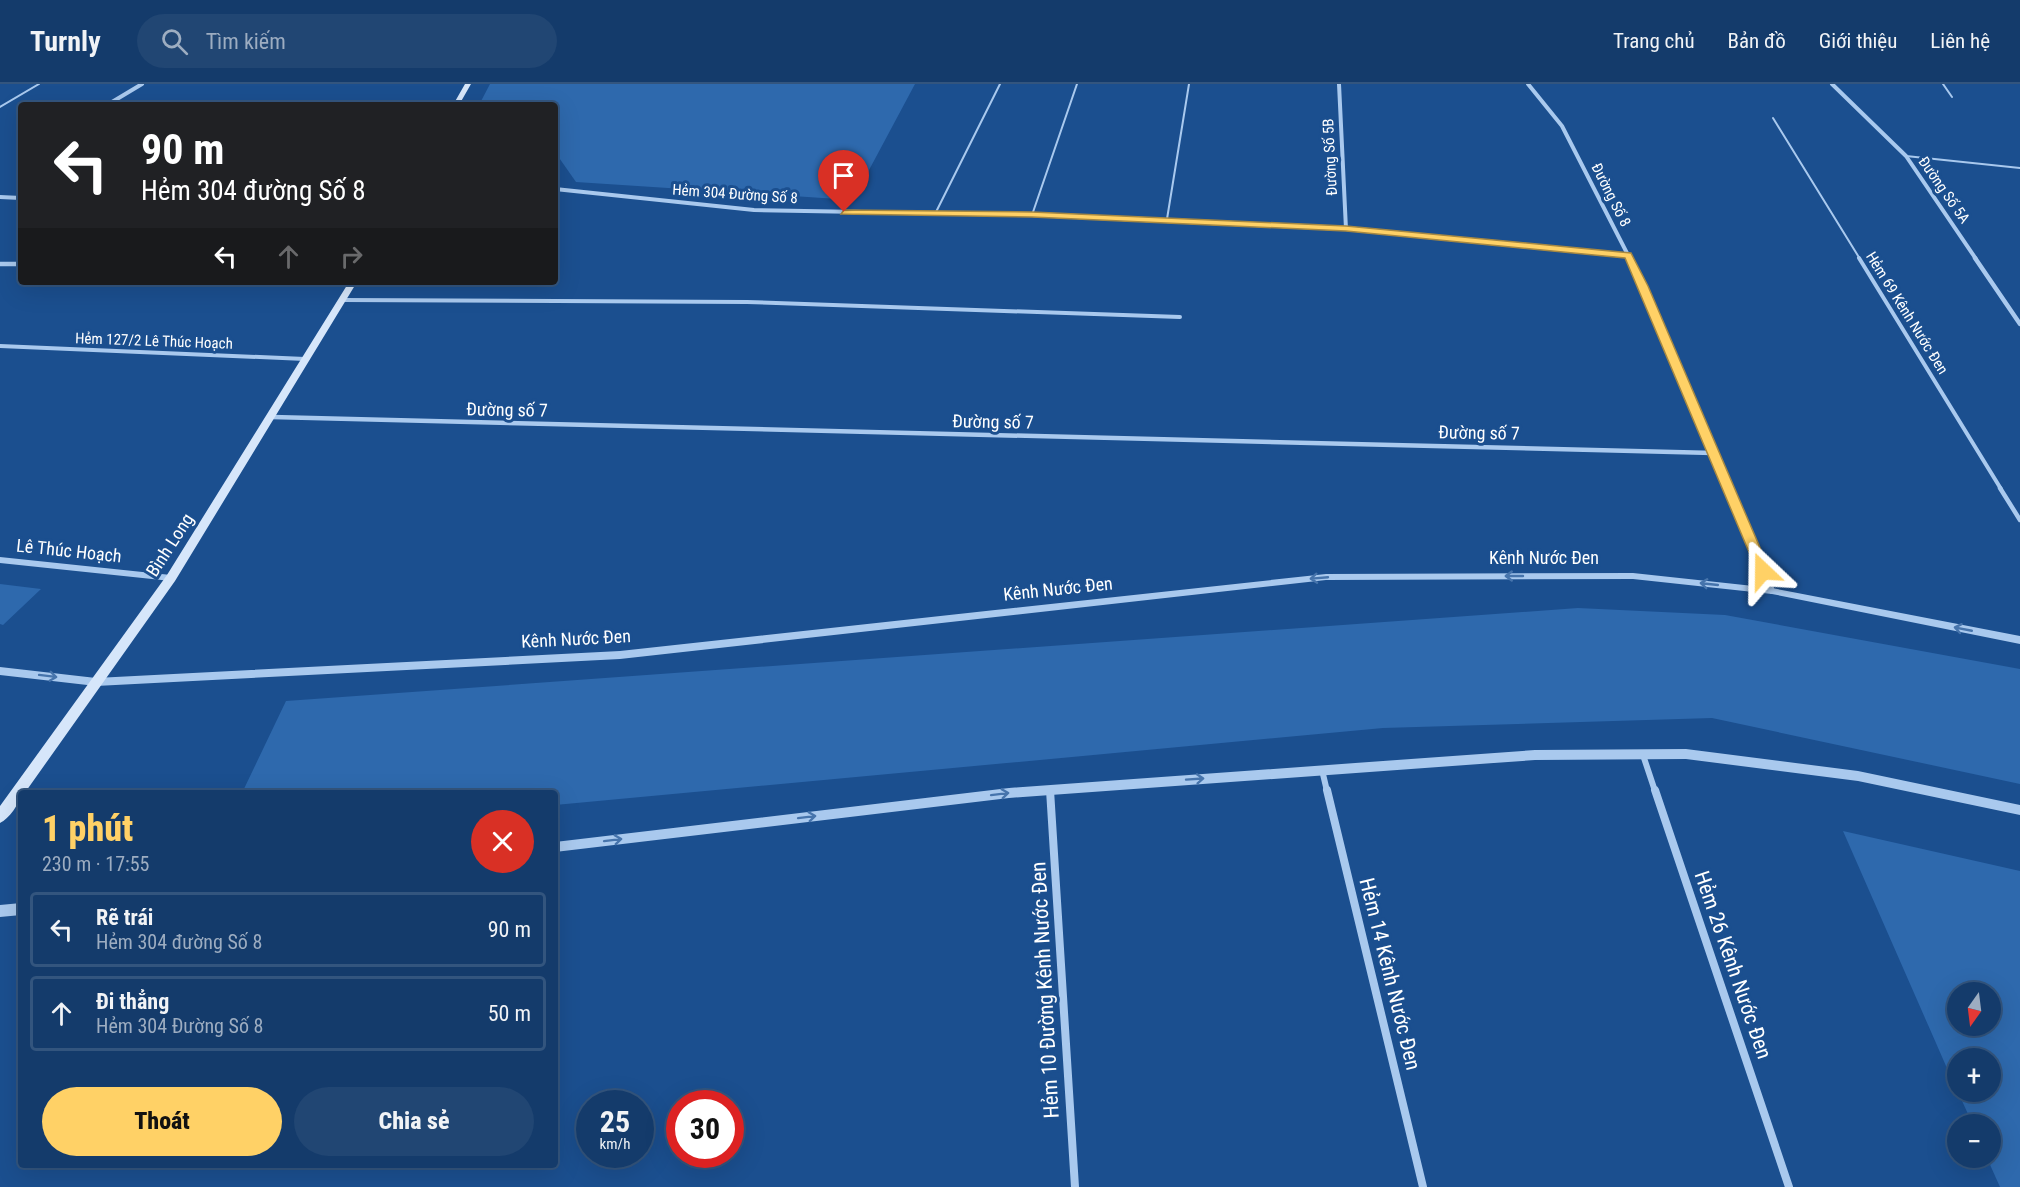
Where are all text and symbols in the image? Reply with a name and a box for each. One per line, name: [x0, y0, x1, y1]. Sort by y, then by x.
search box: [137, 14, 557, 68]
text: Turnly: [30, 25, 101, 58]
icon: search: [158, 25, 191, 58]
text: Tìm kiếm: [206, 29, 286, 54]
text: Trang chủ: [1613, 29, 1695, 53]
text: Bản đồ: [1728, 29, 1786, 53]
text: Giới thiệu: [1819, 29, 1897, 53]
text: Liên hệ: [1930, 29, 1990, 53]
street label: Đường Số 5B: [1319, 118, 1341, 196]
text: 90 m: [141, 125, 224, 174]
icon: left: [42, 126, 120, 204]
pin: [818, 150, 869, 212]
street label: Đường Số 5A: [1914, 153, 1974, 227]
icon: arrive: [827, 159, 860, 192]
street label: Đường Số 8: [1587, 160, 1635, 230]
text: Hẻm 304 đường Số 8: [141, 175, 366, 207]
street label: Hẻm 304 Đường Số 8: [672, 181, 798, 207]
icon: left: [209, 240, 242, 273]
icon: ahead: [272, 240, 305, 273]
icon: right: [335, 240, 368, 273]
street label: Hẻm 69 Kênh Nước Đen: [1862, 249, 1952, 377]
street label: Hẻm 127/2 Lê Thúc Hoạch: [75, 329, 233, 353]
street label: Đường số 7: [466, 398, 548, 421]
street label: Đường số 7: [952, 410, 1034, 433]
street label: Đường số 7: [1438, 421, 1520, 444]
street label: Bình Long: [141, 509, 198, 580]
street label: Lê Thúc Hoạch: [15, 535, 123, 566]
position arrow: [1731, 539, 1795, 603]
street label: Kênh Nước Đen: [1489, 547, 1599, 568]
one-way arrow: [1505, 570, 1525, 582]
street label: Kênh Nước Đen: [1002, 572, 1114, 605]
one-way arrow: [1310, 573, 1330, 584]
one-way arrow: [1699, 578, 1719, 589]
one-way arrow: [1953, 623, 1973, 634]
street label: Kênh Nước Đen: [521, 625, 631, 652]
one-way arrow: [38, 671, 57, 682]
one-way arrow: [1184, 773, 1204, 784]
one-way arrow: [990, 788, 1010, 799]
text: 1 phút: [42, 808, 133, 850]
button: close: [471, 810, 534, 873]
one-way arrow: [796, 811, 816, 822]
one-way arrow: [603, 834, 623, 845]
text: 230 m · 17:55: [42, 852, 149, 876]
street label: Hẻm 10 Đường Kênh Nước Đen: [1026, 861, 1064, 1119]
street label: Hẻm 26 Kênh Nước Đen: [1690, 868, 1776, 1062]
street label: Hẻm 14 Kênh Nước Đen: [1355, 875, 1425, 1073]
text: Rẽ trái: [96, 905, 153, 930]
icon: left: [45, 913, 78, 946]
text: 90 m: [488, 917, 531, 942]
text: Hẻm 304 đường Số 8: [96, 930, 262, 954]
north arrow: [1947, 982, 2001, 1036]
map controls: [1947, 982, 2001, 1168]
text: Đi thẳng: [96, 989, 169, 1014]
icon: ahead: [45, 997, 78, 1030]
text: 50 m: [488, 1001, 531, 1026]
text: Hẻm 304 Đường Số 8: [96, 1014, 263, 1038]
button: +: [1947, 1048, 2001, 1102]
button: Thoát: [42, 1087, 282, 1156]
button: Chia sẻ: [294, 1087, 534, 1156]
speed limit sign: 30: [666, 1090, 744, 1168]
text: 25: [600, 1104, 630, 1139]
button: −: [1947, 1114, 2001, 1168]
text: km/h: [600, 1135, 630, 1153]

